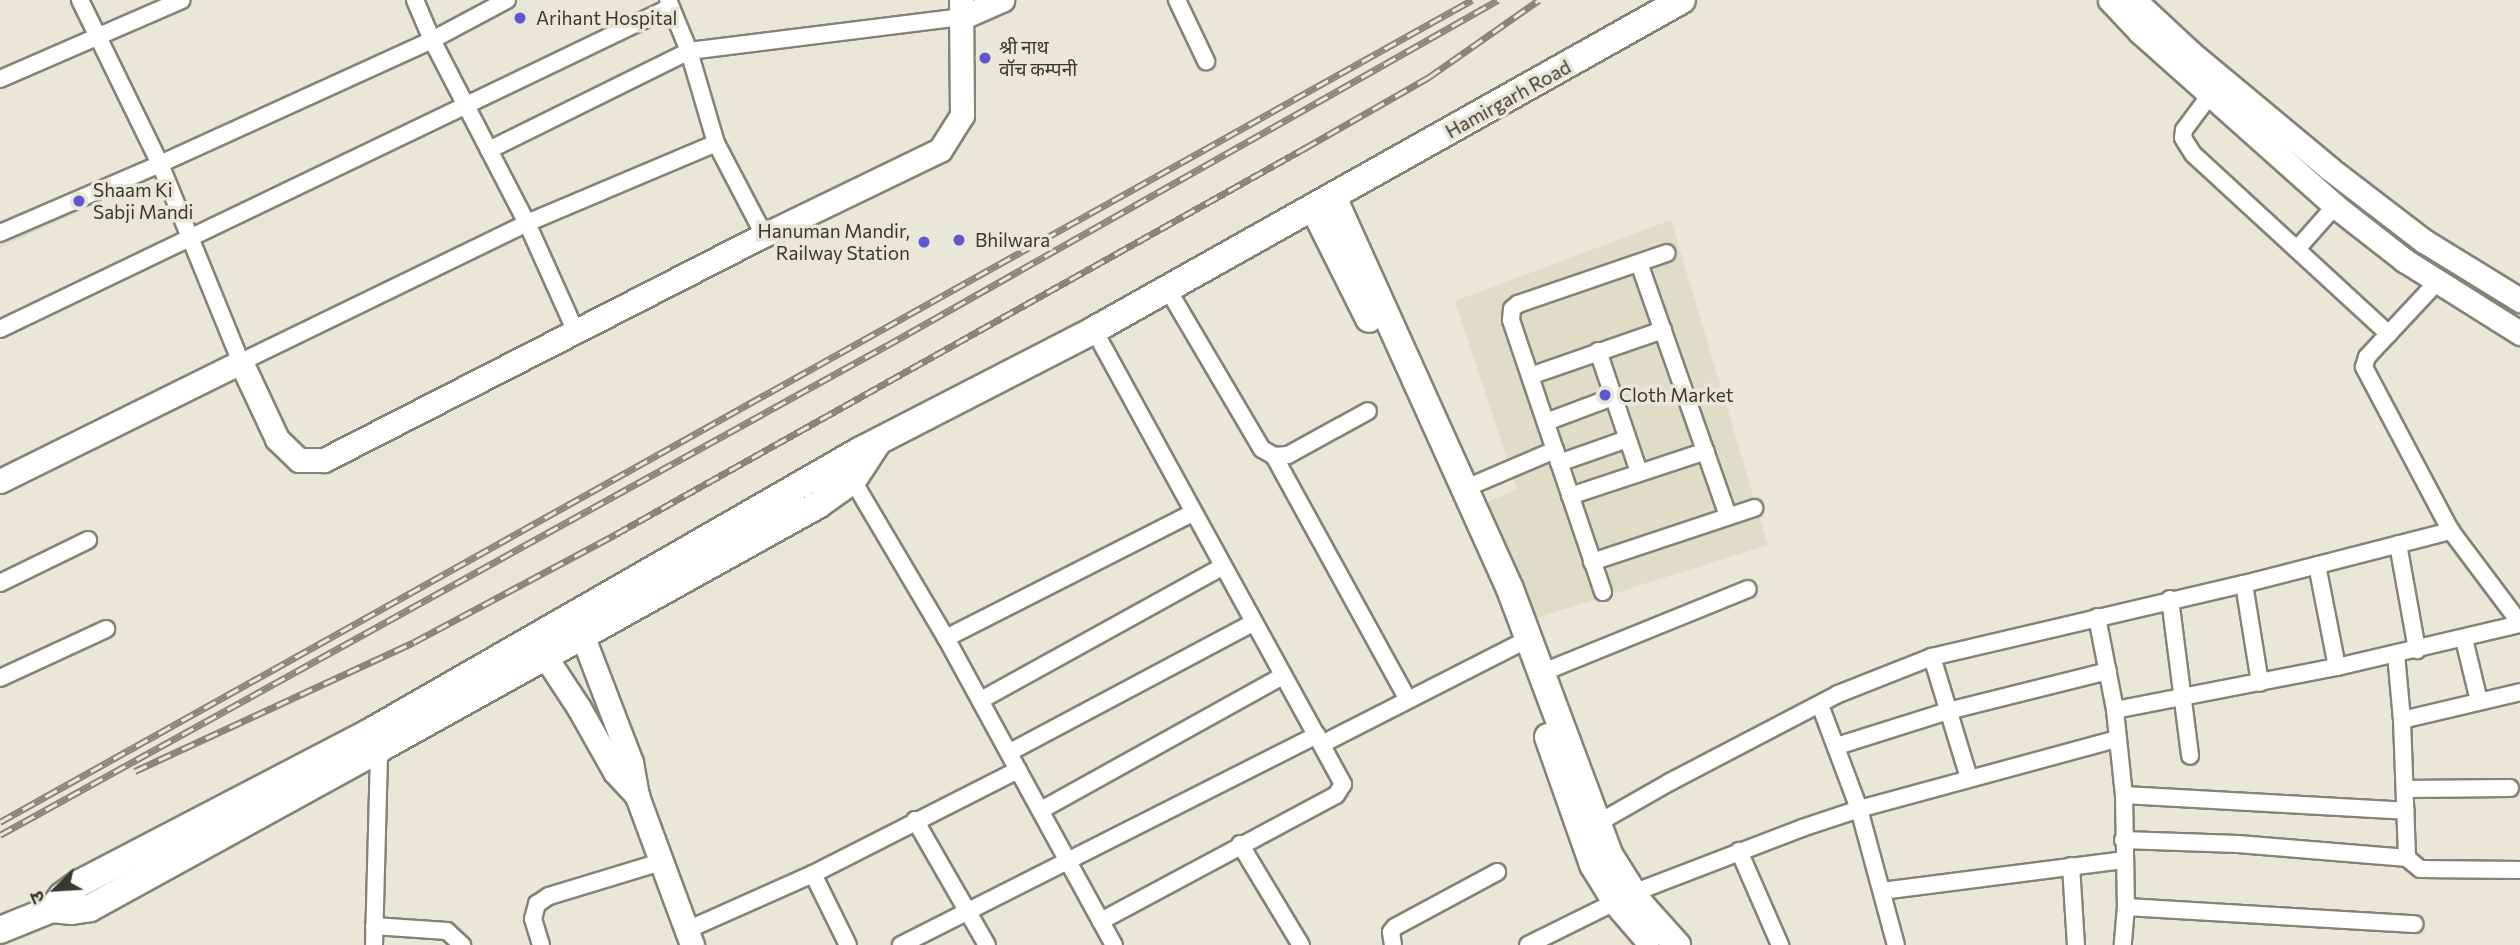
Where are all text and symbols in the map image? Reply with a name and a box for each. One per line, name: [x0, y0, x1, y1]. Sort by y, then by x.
place label: Arihant Hospital: [536, 7, 677, 29]
marker: Arihant Hospital: [510, 8, 530, 28]
place label: श्री नाथ वॉच कम्पनी: [999, 36, 1077, 80]
marker: श्री नाथ वॉच कम्पनी: [977, 50, 993, 66]
street label: Hamirgarh Road: [1441, 55, 1575, 143]
place label: Shaam Ki Sabji Mandi: [93, 179, 193, 223]
marker: Shaam Ki Sabji Mandi: [71, 193, 87, 209]
place label: Hanuman Mandir, Railway Station: [758, 220, 910, 264]
place label: Bhilwara: [975, 229, 1050, 251]
marker: Bhilwara: [949, 230, 969, 250]
marker: Hanuman Mandir, Railway Station: [916, 234, 932, 250]
place label: Cloth Market: [1619, 384, 1733, 406]
marker: Cloth Market: [1597, 387, 1613, 403]
north arrow: [21, 854, 91, 924]
text: उ: [24, 888, 49, 908]

